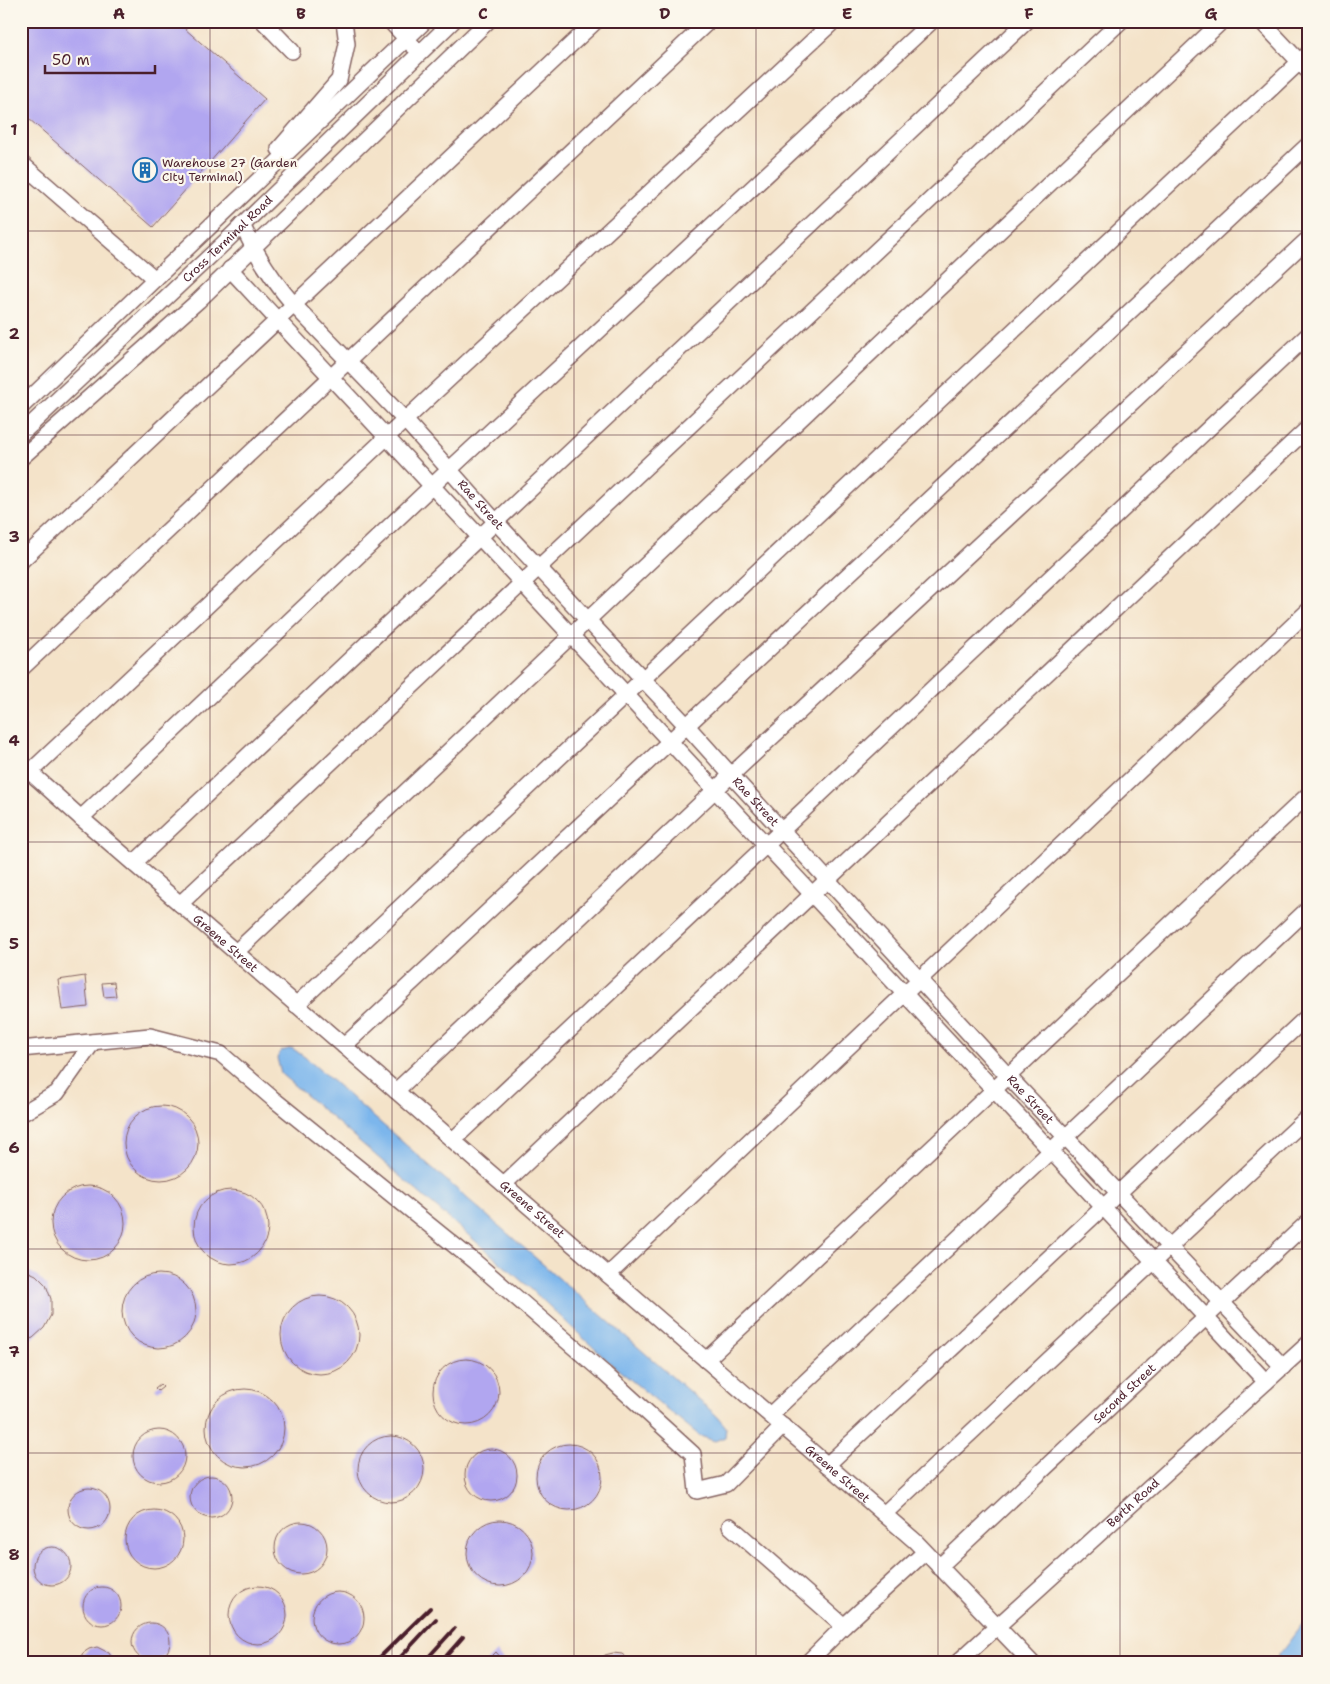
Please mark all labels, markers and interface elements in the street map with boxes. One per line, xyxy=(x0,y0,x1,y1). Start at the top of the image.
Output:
text: A xyxy=(113,3,125,24)
text: B xyxy=(296,3,306,24)
text: C xyxy=(478,3,488,24)
text: D xyxy=(659,3,671,24)
text: E xyxy=(842,3,852,24)
text: F xyxy=(1024,3,1034,24)
text: G xyxy=(1205,3,1218,24)
scale bar xyxy=(45,42,155,74)
text: 50 m xyxy=(52,50,90,70)
text: 1 xyxy=(10,119,18,140)
place label: Warehouse 27 (Garden City Terminal) xyxy=(162,155,297,185)
building icon: Warehouse 27 (Garden City Terminal) xyxy=(132,157,158,183)
street label: Cross Terminal Road xyxy=(179,192,276,286)
text: 2 xyxy=(8,323,20,344)
street label: Rae Street xyxy=(454,476,507,533)
text: 3 xyxy=(8,526,20,547)
text: 4 xyxy=(8,730,20,751)
street label: Rae Street xyxy=(729,774,782,830)
street label: Greene Street xyxy=(190,911,261,976)
text: 5 xyxy=(9,933,19,954)
street label: Rae Street xyxy=(1003,1072,1057,1127)
text: 6 xyxy=(8,1137,20,1158)
street label: Greene Street xyxy=(496,1177,568,1242)
text: 7 xyxy=(8,1341,20,1362)
street label: Second Street xyxy=(1090,1360,1159,1427)
street label: Greene Street xyxy=(802,1441,873,1506)
street label: Berth Road xyxy=(1103,1475,1163,1531)
text: 8 xyxy=(8,1544,20,1565)

